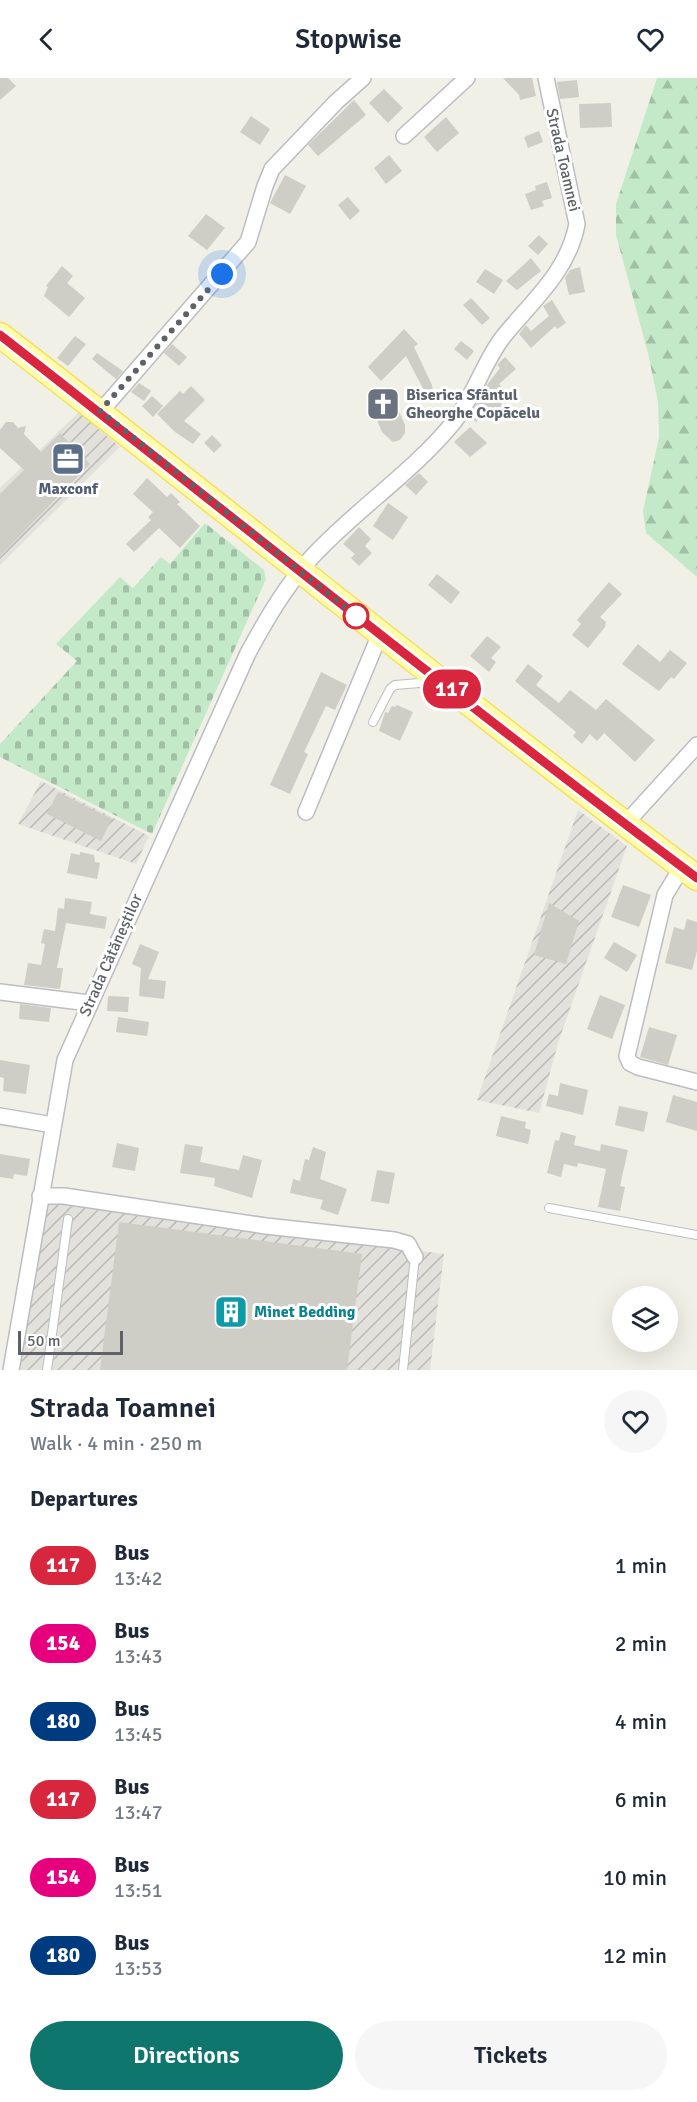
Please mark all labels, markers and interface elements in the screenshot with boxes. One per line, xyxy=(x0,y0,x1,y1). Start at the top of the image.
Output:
icon: back xyxy=(30,23,63,56)
text: Stopwise xyxy=(295,23,402,56)
icon: heart xyxy=(634,23,667,56)
street label: Strada Toamnei xyxy=(541,106,585,214)
your location xyxy=(207,259,237,289)
place label: Biserica Sfântul Gheorghe Copăcelu xyxy=(406,385,540,423)
church icon: Biserica Sfântul Gheorghe Copăcelu xyxy=(365,386,401,422)
office icon: Maxconf xyxy=(50,441,86,477)
place label: Maxconf xyxy=(38,479,99,499)
unlabelled marker xyxy=(343,603,369,629)
line badge: 117 xyxy=(418,670,486,708)
text: 117 xyxy=(435,676,469,702)
street label: Strada Cătăneștilor xyxy=(75,890,147,1019)
map controls xyxy=(612,1286,678,1352)
button: layers xyxy=(612,1286,678,1352)
building icon: Minet Bedding xyxy=(213,1294,249,1330)
place label: Minet Bedding xyxy=(254,1302,356,1322)
scale bar xyxy=(18,1328,123,1356)
text: 50 m xyxy=(27,1331,61,1351)
button: heart xyxy=(604,1390,667,1453)
text: Strada Toamnei xyxy=(30,1391,216,1425)
text: Walk · 4 min · 250 m xyxy=(30,1431,202,1456)
text: Departures xyxy=(30,1485,138,1512)
text: Bus xyxy=(114,1539,149,1566)
text: 117 xyxy=(46,1552,80,1578)
text: 1 min xyxy=(615,1552,667,1579)
text: 13:42 xyxy=(114,1566,163,1591)
text: Bus xyxy=(114,1617,149,1644)
text: 154 xyxy=(46,1630,80,1656)
text: 2 min xyxy=(615,1630,667,1657)
text: 13:43 xyxy=(114,1644,163,1669)
text: Bus xyxy=(114,1695,149,1722)
text: 180 xyxy=(46,1708,80,1734)
text: 4 min xyxy=(615,1708,667,1735)
text: 13:45 xyxy=(114,1722,163,1747)
text: Bus xyxy=(114,1773,149,1800)
text: 117 xyxy=(46,1786,80,1812)
text: 6 min xyxy=(615,1786,667,1813)
text: 13:47 xyxy=(114,1800,163,1825)
text: Bus xyxy=(114,1851,149,1878)
text: 154 xyxy=(46,1864,80,1890)
text: 10 min xyxy=(603,1864,667,1891)
text: 13:51 xyxy=(114,1878,163,1903)
text: Bus xyxy=(114,1929,149,1956)
text: 180 xyxy=(46,1942,80,1968)
text: 12 min xyxy=(603,1942,667,1969)
text: 13:53 xyxy=(114,1956,163,1981)
button: Directions xyxy=(30,2021,343,2090)
button: Tickets xyxy=(355,2021,667,2090)

